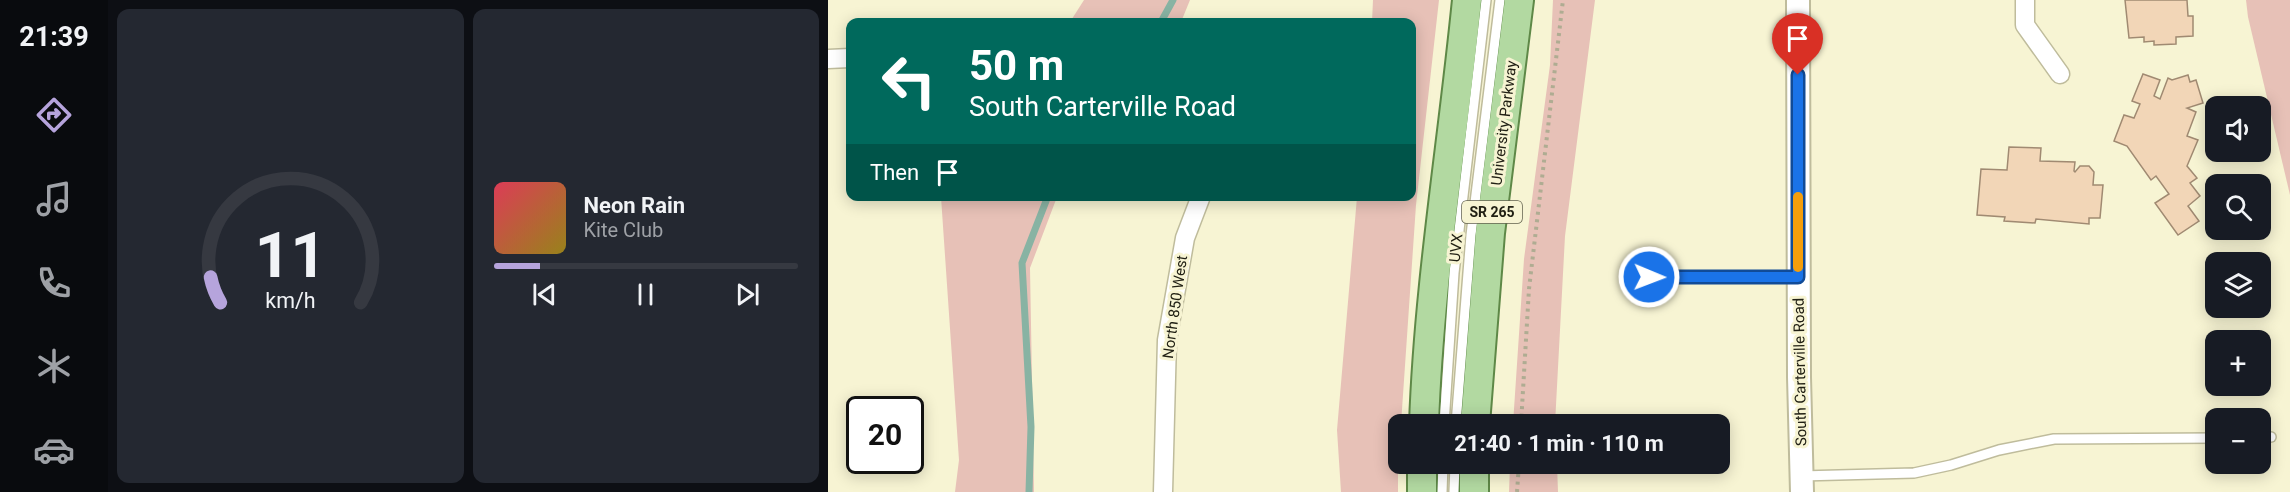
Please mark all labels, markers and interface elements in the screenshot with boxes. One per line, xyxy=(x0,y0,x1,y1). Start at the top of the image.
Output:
pin xyxy=(1772,13,1823,75)
text: 21:39 xyxy=(19,21,89,53)
icon: arrive xyxy=(1781,22,1814,55)
text: 50 m xyxy=(969,41,1064,90)
icon: left xyxy=(870,42,948,120)
street label: University Parkway xyxy=(1487,60,1521,186)
text: South Carterville Road xyxy=(969,91,1236,123)
icon: directions xyxy=(33,94,75,136)
map controls xyxy=(2205,96,2271,474)
button: sound xyxy=(2205,96,2271,162)
icon: arrive xyxy=(931,156,964,189)
text: Then xyxy=(870,160,919,185)
button: search xyxy=(2205,174,2271,240)
icon: music xyxy=(33,178,75,220)
text: Neon Rain xyxy=(584,193,685,218)
road number: SR 265 xyxy=(1462,201,1522,223)
text: Kite Club xyxy=(584,218,663,242)
text: 11 xyxy=(254,219,326,292)
street label: UVX xyxy=(1446,232,1467,263)
position arrow xyxy=(1617,245,1681,309)
button: layers xyxy=(2205,252,2271,318)
street label: North 850 West xyxy=(1159,254,1191,360)
icon: phone xyxy=(33,262,75,304)
icon: previous xyxy=(528,278,561,311)
icon: pause xyxy=(629,278,662,311)
icon: next xyxy=(731,278,764,311)
text: km/h xyxy=(265,288,315,313)
street label: South Carterville Road xyxy=(1790,298,1810,446)
button: + xyxy=(2205,330,2271,396)
icon: climate xyxy=(33,345,75,387)
speed limit sign: 20 xyxy=(846,396,924,474)
button: − xyxy=(2205,408,2271,474)
icon: car xyxy=(33,429,75,471)
text: 21:40 · 1 min · 110 m xyxy=(1454,431,1664,456)

